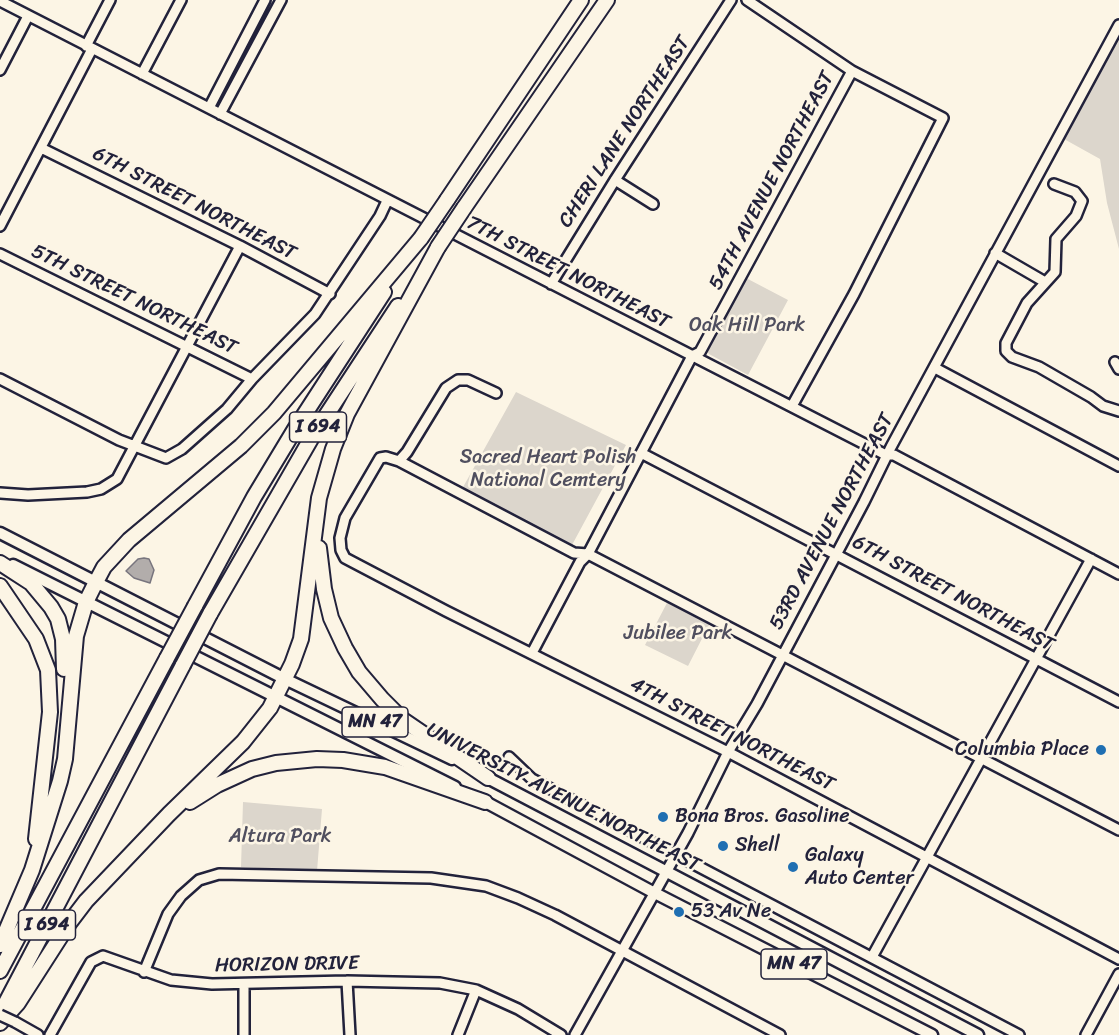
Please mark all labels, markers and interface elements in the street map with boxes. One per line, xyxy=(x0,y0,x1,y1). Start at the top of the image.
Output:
street label: CHERI LANE NORTHEAST xyxy=(554,32,696,232)
street label: 54TH AVENUE NORTHEAST xyxy=(704,68,840,294)
street label: 6TH STREET NORTHEAST xyxy=(88,142,300,266)
street label: 7TH STREET NORTHEAST xyxy=(462,211,674,335)
street label: 5TH STREET NORTHEAST xyxy=(27,240,241,360)
park label: Oak Hill Park xyxy=(689,314,805,338)
street label: 53RD AVENUE NORTHEAST xyxy=(765,410,899,634)
road number: I 694 xyxy=(290,412,346,442)
park label: Sacred Heart Polish National Cemtery xyxy=(460,446,636,493)
street label: 6TH STREET NORTHEAST xyxy=(848,531,1058,657)
park label: Jubilee Park xyxy=(624,622,732,646)
street label: 4TH STREET NORTHEAST xyxy=(626,673,838,797)
road number: MN 47 xyxy=(342,707,408,737)
street label: UNIVERSITY AVENUE NORTHEAST xyxy=(422,718,704,878)
place label: Columbia Place xyxy=(955,738,1089,762)
marker: Columbia Place xyxy=(1094,743,1108,757)
place label: Bona Bros. Gasoline xyxy=(675,805,849,829)
marker: Bona Bros. Gasoline xyxy=(656,810,670,824)
park label: Altura Park xyxy=(229,825,331,849)
place label: Shell xyxy=(735,834,780,858)
marker: Shell xyxy=(716,839,730,853)
place label: Galaxy Auto Center xyxy=(805,844,914,891)
marker: Galaxy Auto Center xyxy=(786,860,800,874)
place label: 53 Av Ne xyxy=(691,900,771,924)
marker: 53 Av Ne xyxy=(672,905,686,919)
road number: I 694 xyxy=(18,910,76,940)
road number: MN 47 xyxy=(761,949,827,979)
street label: HORIZON DRIVE xyxy=(215,952,359,978)

